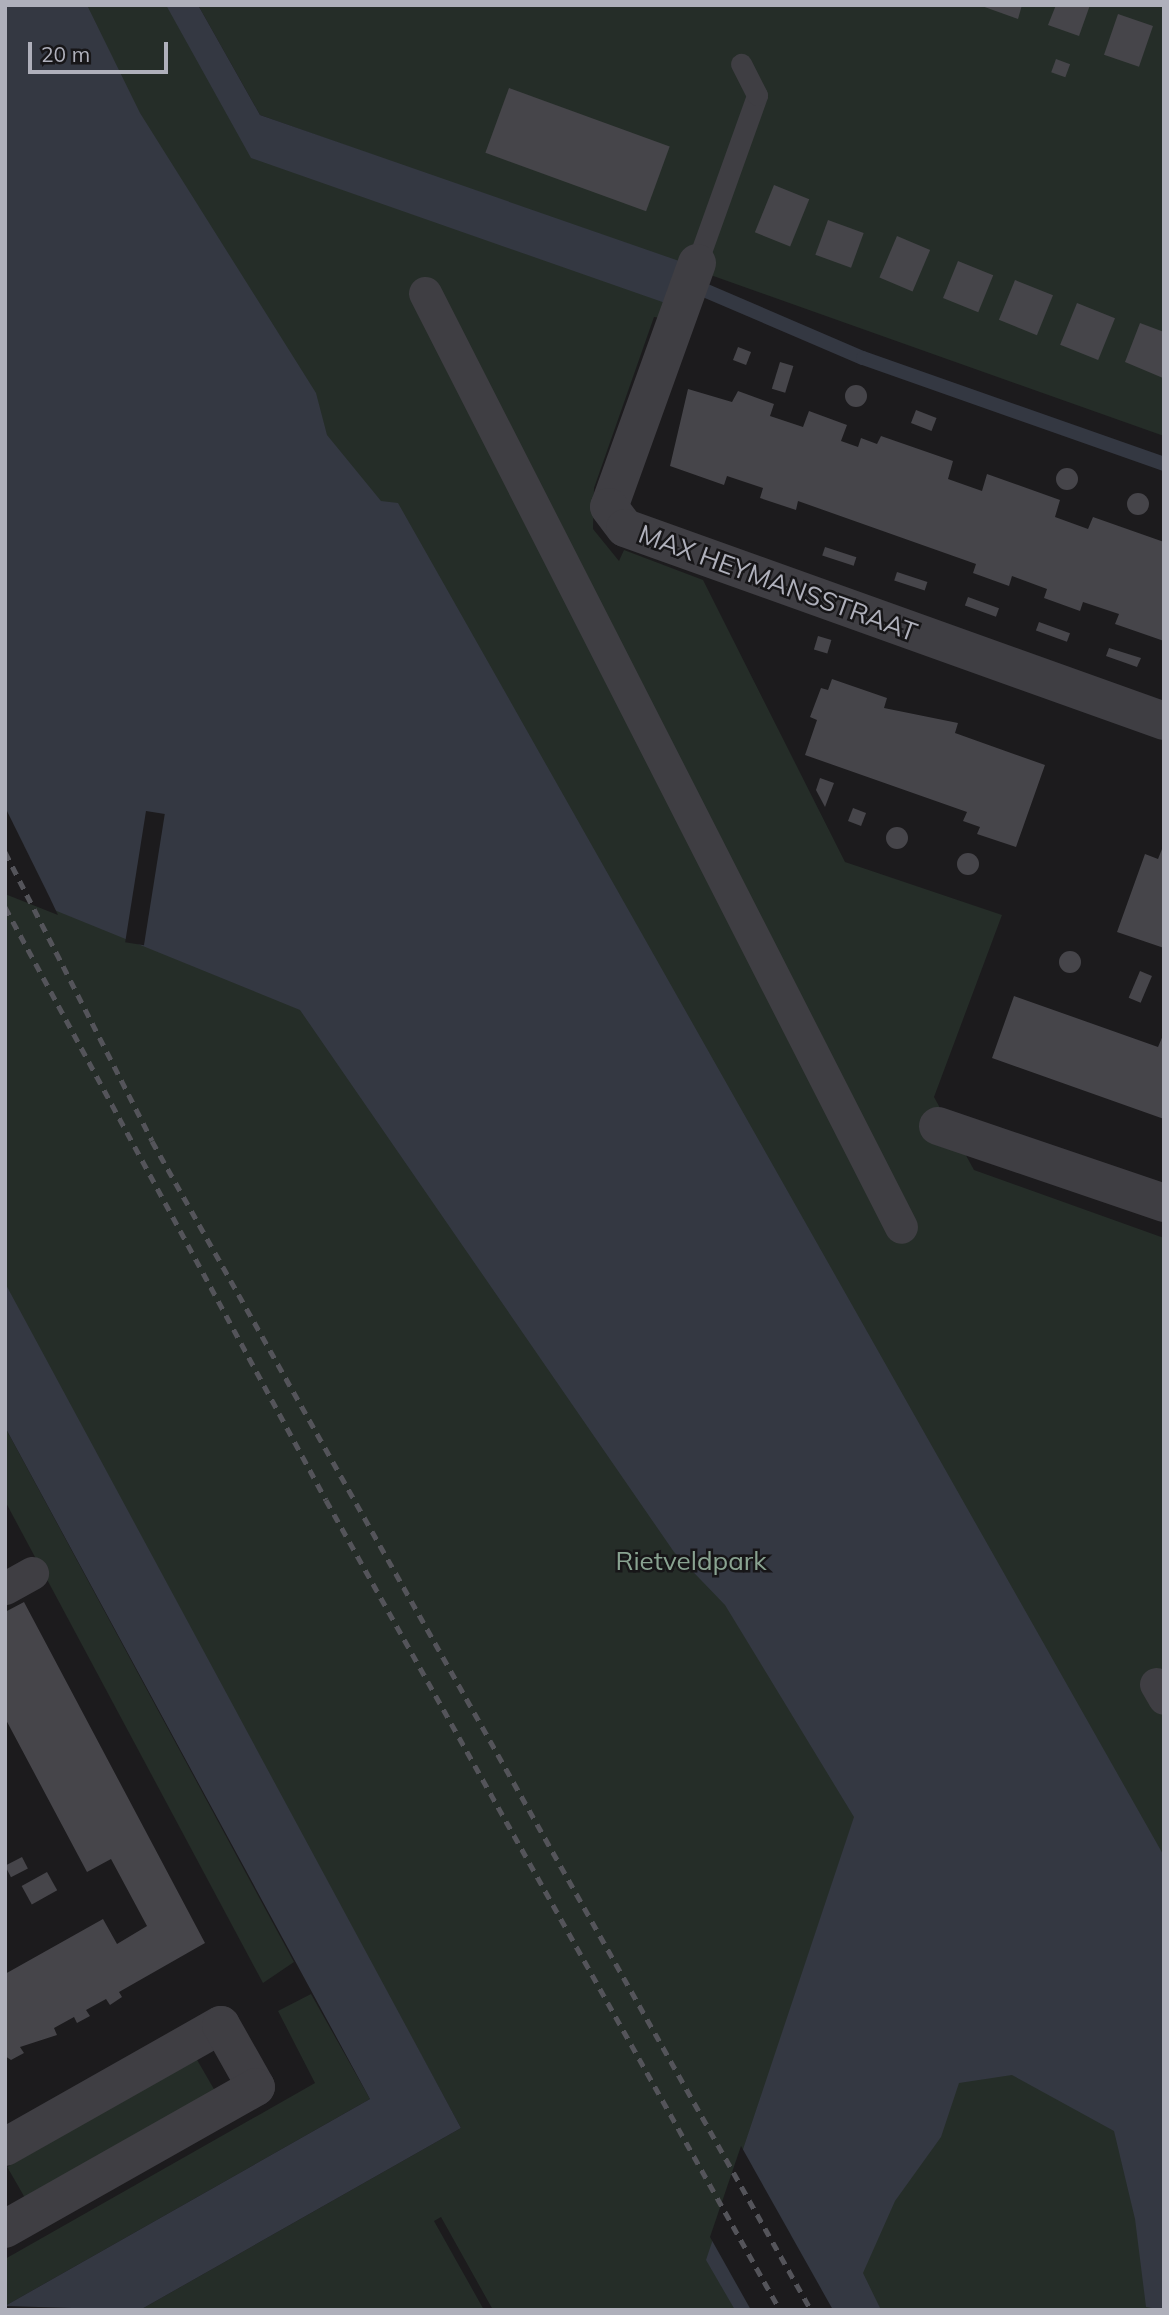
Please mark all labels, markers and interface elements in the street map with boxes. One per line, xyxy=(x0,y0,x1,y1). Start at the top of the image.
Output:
scale bar xyxy=(32,28,172,72)
text: 20 m xyxy=(41,41,90,67)
street label: MAX HEYMANSSTRAAT xyxy=(635,518,921,648)
park label: Rietveldpark xyxy=(615,1545,767,1577)

